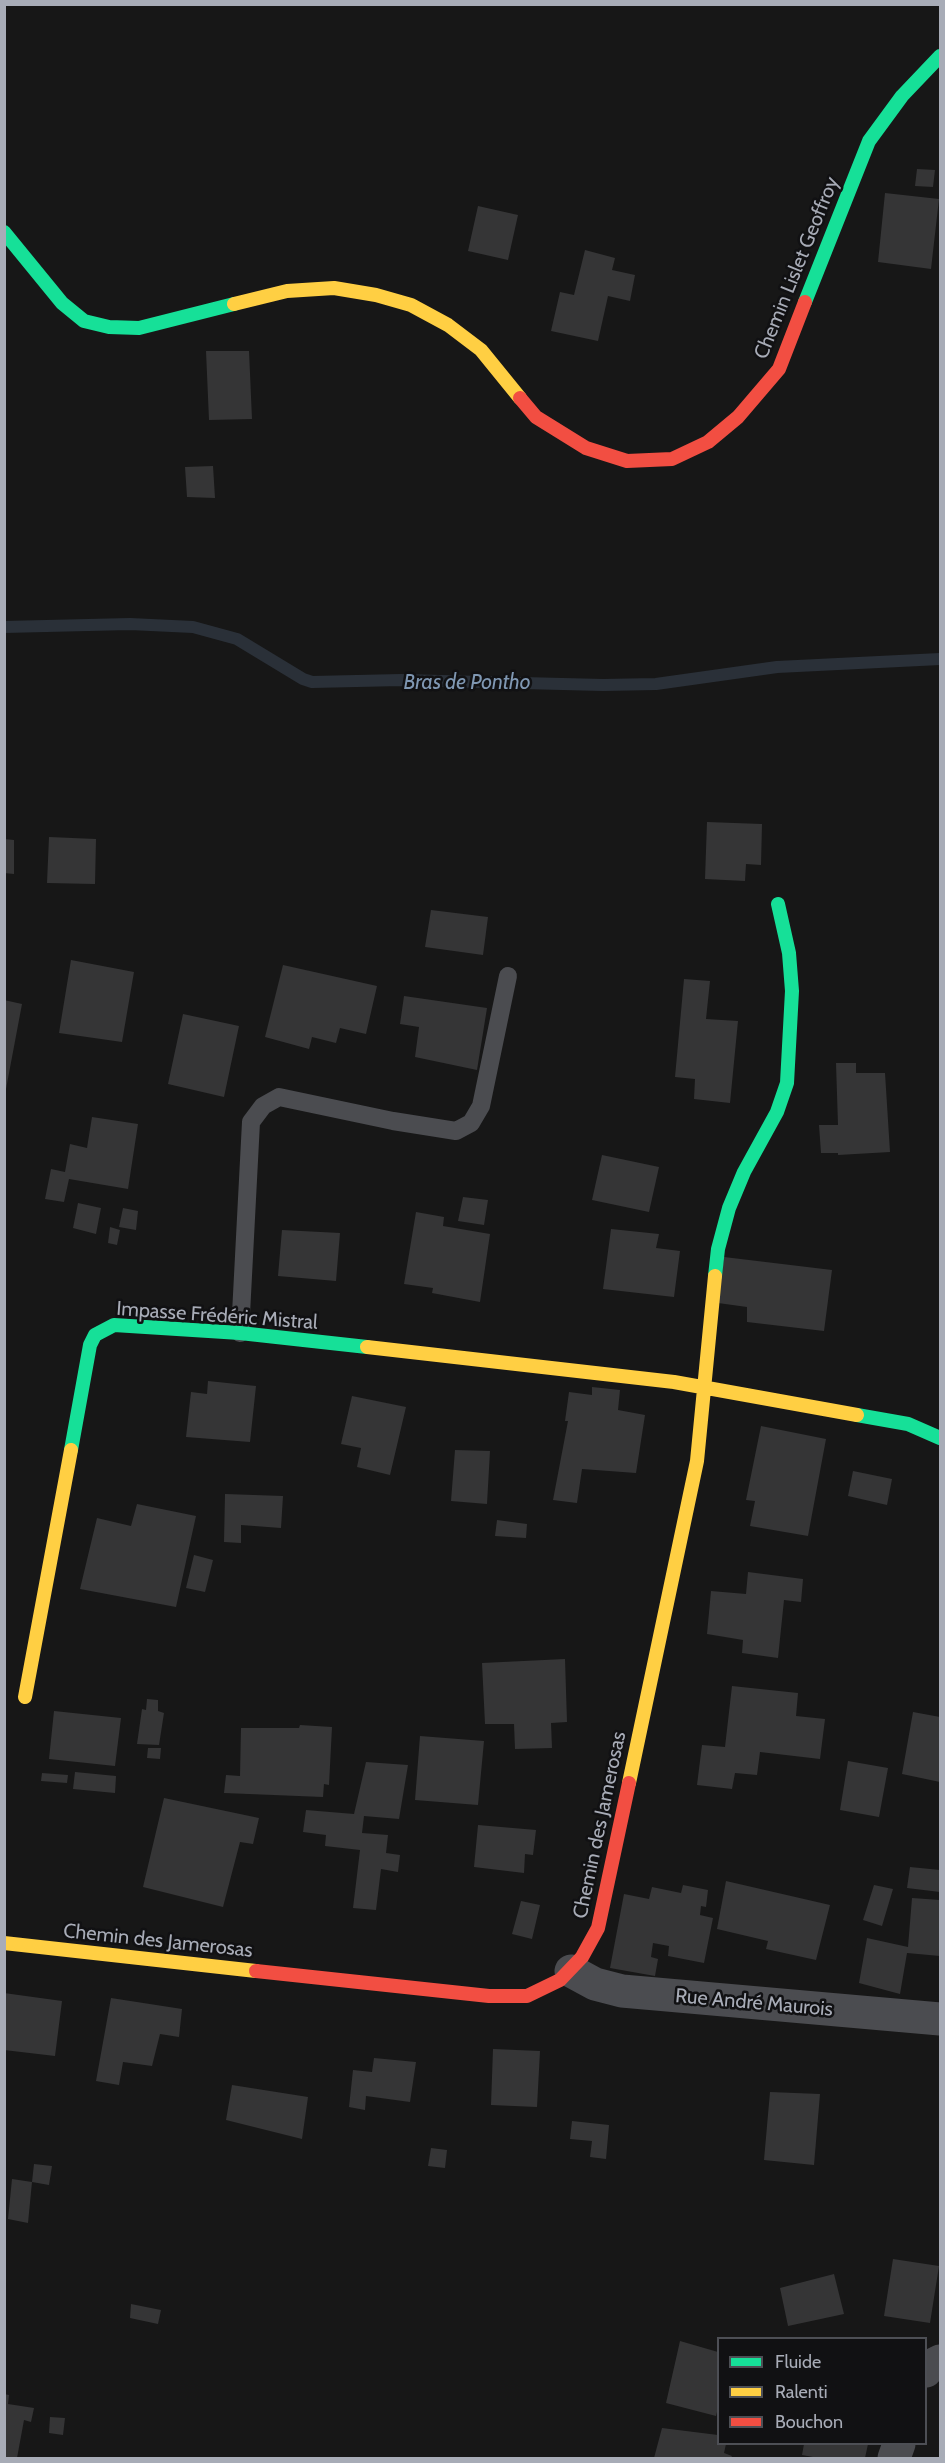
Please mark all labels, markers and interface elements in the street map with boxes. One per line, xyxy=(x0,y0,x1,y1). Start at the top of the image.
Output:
street label: Chemin Lislet Geoffroy xyxy=(750,173,844,363)
water label: Bras de Pontho xyxy=(403,670,531,696)
street label: Impasse Frédéric Mistral xyxy=(116,1297,318,1335)
street label: Chemin des Jamerosas xyxy=(568,1729,632,1921)
street label: Chemin des Jamerosas xyxy=(62,1919,254,1963)
street label: Rue André Maurois xyxy=(674,1984,834,2022)
legend xyxy=(717,2337,927,2445)
text: Fluide xyxy=(775,2351,821,2373)
text: Ralenti xyxy=(775,2381,828,2403)
text: Bouchon xyxy=(775,2411,843,2433)

